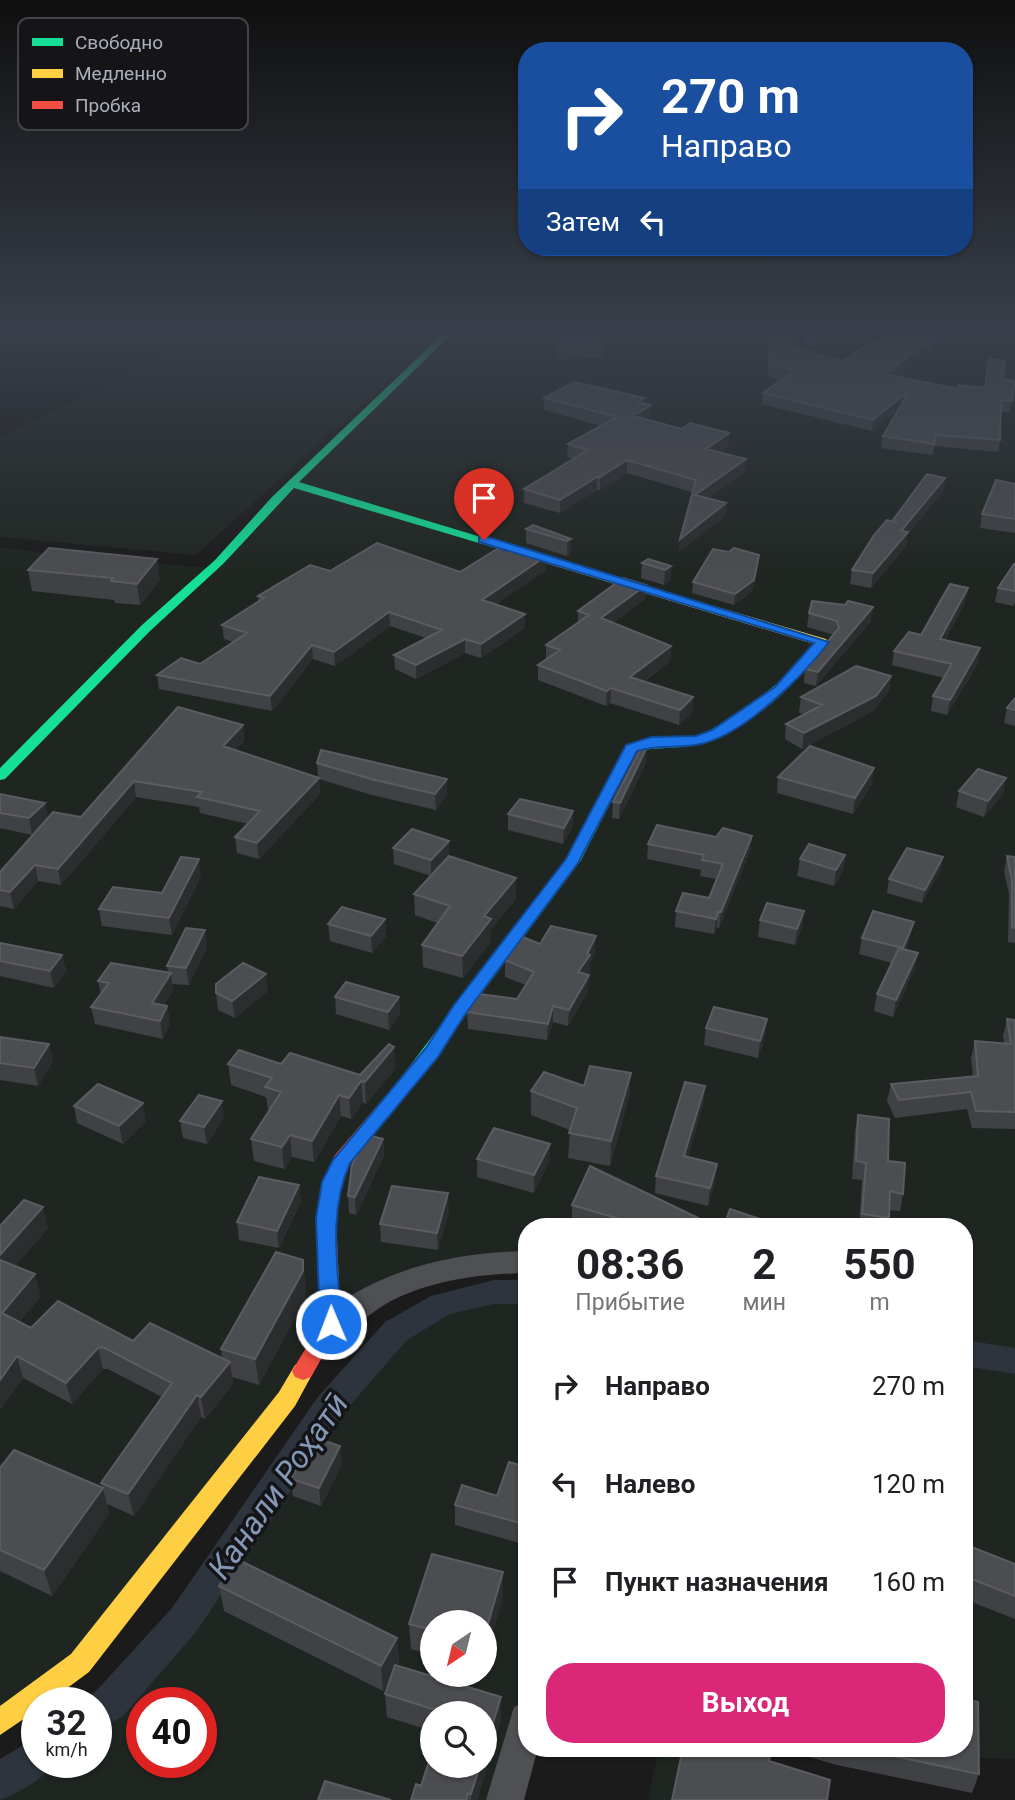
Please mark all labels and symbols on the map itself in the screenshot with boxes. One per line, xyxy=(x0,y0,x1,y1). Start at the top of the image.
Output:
legend xyxy=(18,18,248,130)
text: Свободно xyxy=(75,31,163,54)
text: Медленно xyxy=(75,62,167,85)
text: Пробка xyxy=(75,94,141,117)
pin xyxy=(454,468,514,540)
position arrow xyxy=(294,1287,368,1361)
water label: Канали Роҳатӣ xyxy=(200,1386,356,1586)
north arrow xyxy=(420,1610,497,1687)
speed limit sign: 40 xyxy=(126,1687,217,1778)

